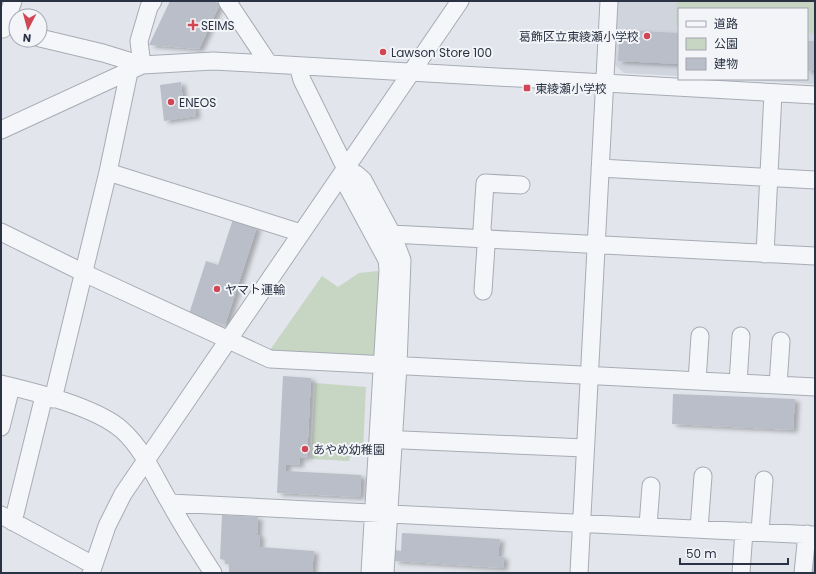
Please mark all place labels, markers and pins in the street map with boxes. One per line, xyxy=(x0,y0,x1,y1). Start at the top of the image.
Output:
place label: SEIMS xyxy=(201,17,235,34)
marker: SEIMS xyxy=(188,20,198,30)
place label: 葛飾区立東綾瀬小学校 xyxy=(519,28,639,45)
marker: 葛飾区立東綾瀬小学校 xyxy=(642,31,652,41)
place label: Lawson Store 100 xyxy=(391,44,492,61)
marker: Lawson Store 100 xyxy=(378,47,388,57)
place label: 東綾瀬小学校 xyxy=(535,80,607,97)
marker: 東綾瀬小学校 xyxy=(522,83,532,93)
place label: ENEOS xyxy=(179,94,216,111)
marker: ENEOS xyxy=(166,97,176,107)
place label: ヤマト運輸 xyxy=(225,281,285,298)
marker: ヤマト運輸 xyxy=(212,284,222,294)
place label: あやめ幼稚園 xyxy=(313,441,385,458)
marker: あやめ幼稚園 xyxy=(300,444,310,454)

